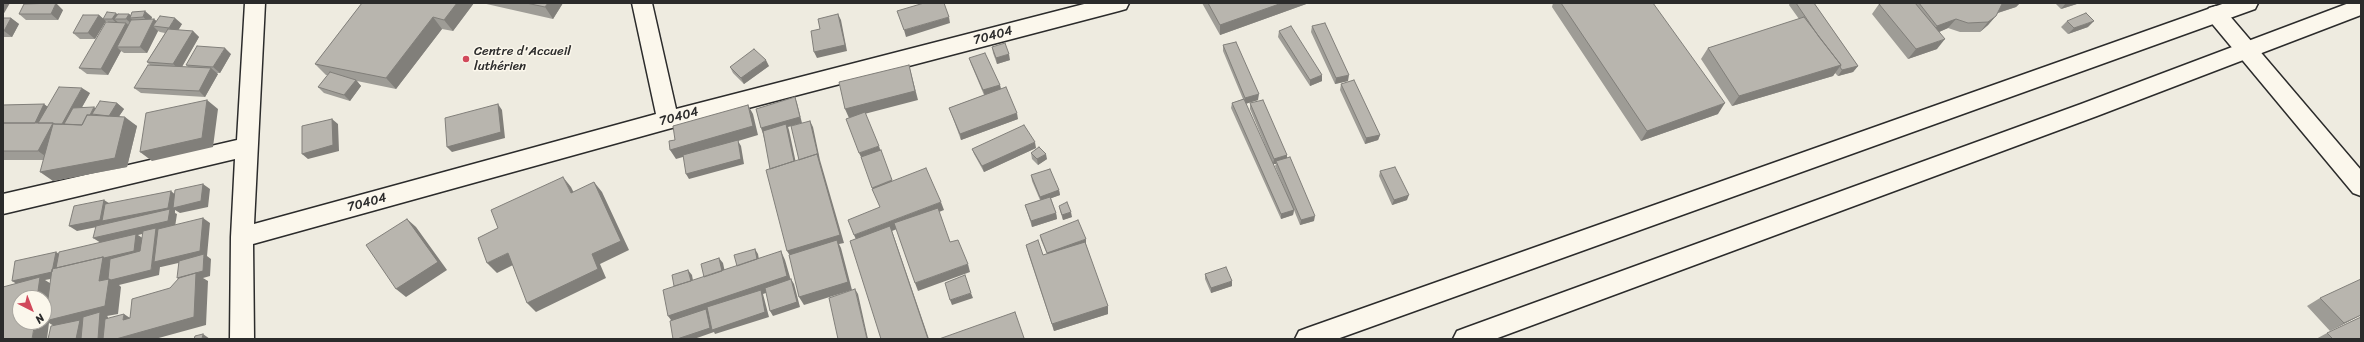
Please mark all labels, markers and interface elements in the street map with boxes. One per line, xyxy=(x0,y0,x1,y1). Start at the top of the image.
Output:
street label: 70404 xyxy=(972,23,1014,49)
place label: Centre d'Accueil luthérien xyxy=(474,44,571,75)
marker: Centre d'Accueil luthérien xyxy=(461,54,471,64)
street label: 70404 xyxy=(658,104,700,130)
street label: 70404 xyxy=(346,190,388,216)
north arrow xyxy=(12,290,52,330)
text: N xyxy=(31,309,49,328)

